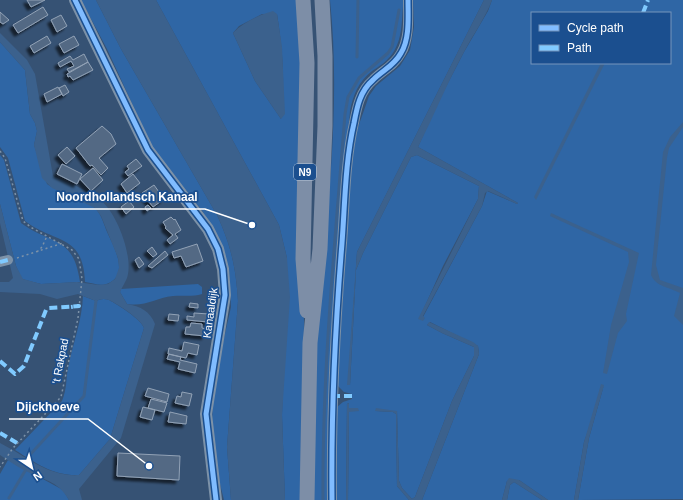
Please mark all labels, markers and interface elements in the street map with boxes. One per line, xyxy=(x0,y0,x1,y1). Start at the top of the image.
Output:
legend xyxy=(531,12,671,64)
text: Cycle path xyxy=(567,21,624,35)
text: Path xyxy=(567,41,592,55)
road number: N9 xyxy=(294,164,316,180)
callout: Noordhollandsch Kanaal xyxy=(48,185,205,209)
text: Noordhollandsch Kanaal xyxy=(56,190,198,204)
street label: Kanaaldijk xyxy=(201,287,220,339)
street label: 't Rakpad xyxy=(50,337,70,385)
callout: Dijckhoeve xyxy=(9,395,88,419)
text: Dijckhoeve xyxy=(16,400,80,414)
north arrow xyxy=(12,448,52,488)
text: N xyxy=(31,469,44,483)

